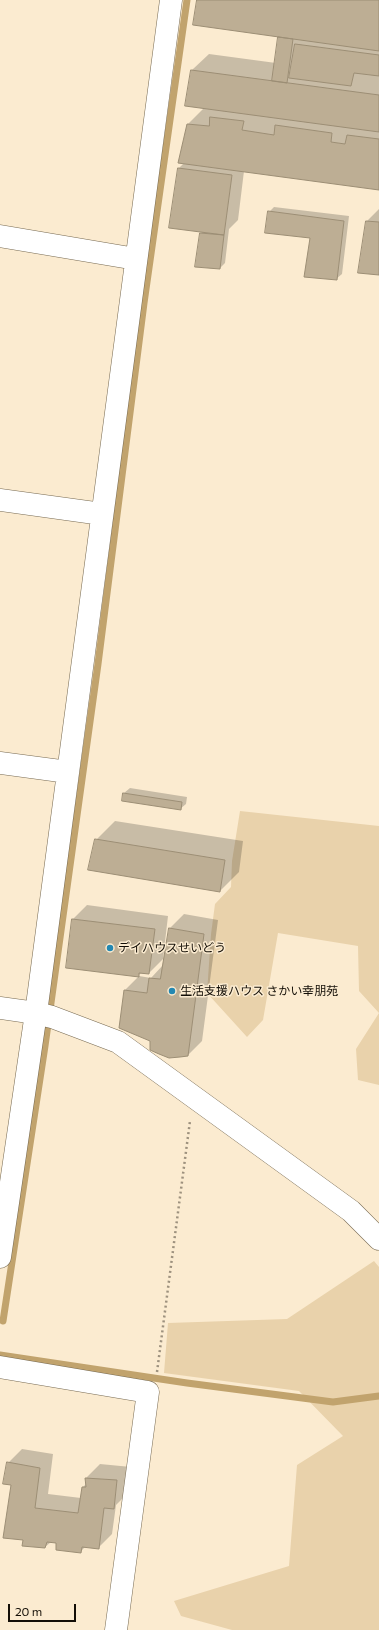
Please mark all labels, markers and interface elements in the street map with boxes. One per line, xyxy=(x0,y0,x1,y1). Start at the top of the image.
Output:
place label: デイハウスせいどう xyxy=(118,941,226,955)
marker: デイハウスせいどう xyxy=(105,943,115,953)
place label: 生活支援ハウス さかい幸朋苑 xyxy=(180,984,338,998)
marker: 生活支援ハウス さかい幸朋苑 xyxy=(167,986,177,996)
scale bar xyxy=(10,1596,78,1622)
text: 20 m xyxy=(15,1604,42,1618)

